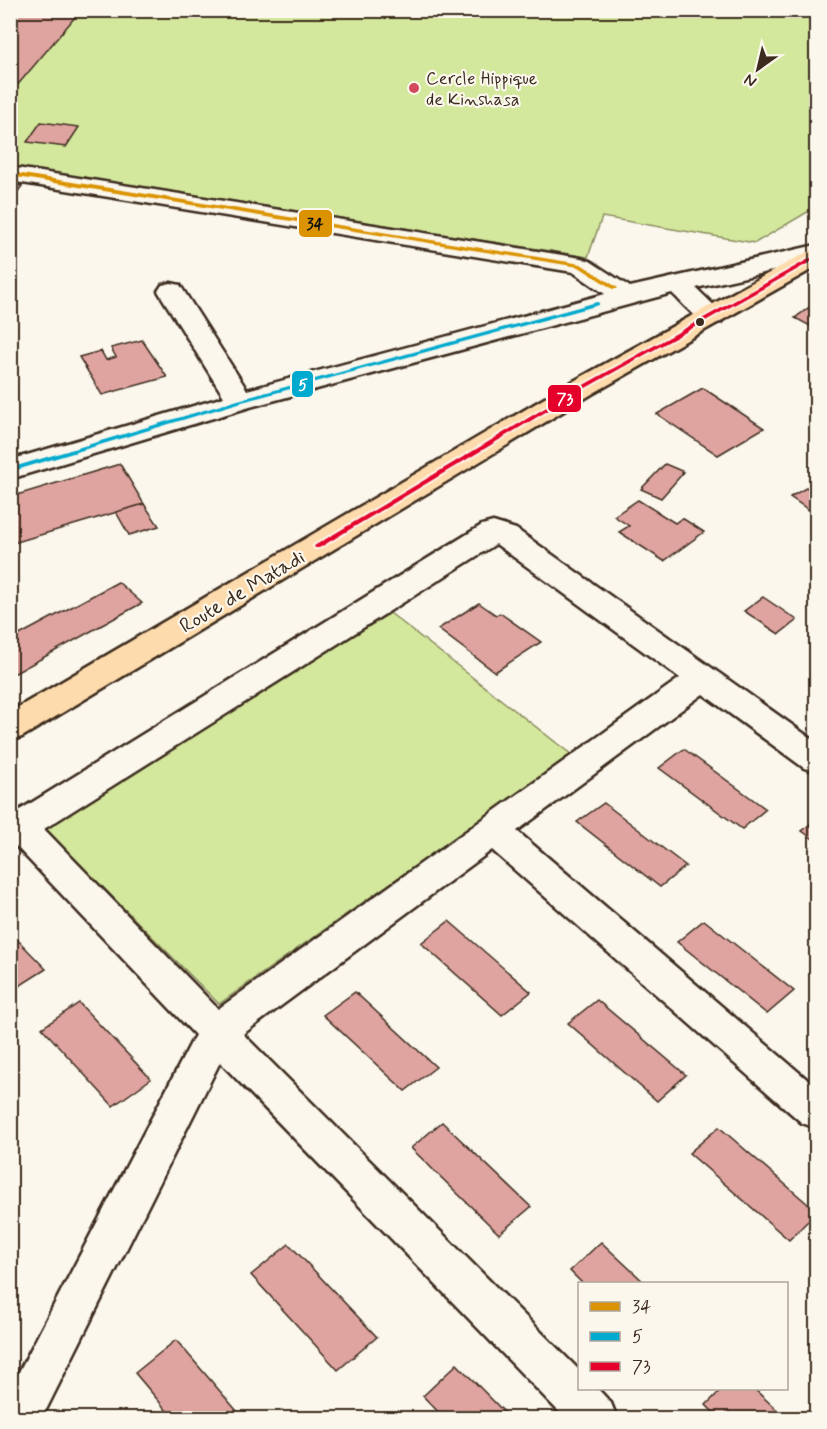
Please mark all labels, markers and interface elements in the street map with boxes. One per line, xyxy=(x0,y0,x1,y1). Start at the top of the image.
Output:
north arrow xyxy=(728,39,788,99)
place label: Cercle Hippique de Kinshasa xyxy=(426,67,537,112)
text: N xyxy=(740,69,761,92)
marker: Cercle Hippique de Kinshasa xyxy=(407,81,421,95)
line badge: 34 xyxy=(298,209,333,238)
text: 34 xyxy=(307,214,324,235)
unlabelled marker xyxy=(694,316,706,328)
line badge: 5 xyxy=(291,370,314,398)
text: 5 xyxy=(298,375,308,396)
line badge: 73 xyxy=(547,384,582,413)
text: 73 xyxy=(557,389,573,410)
street label: Route de Matadi xyxy=(174,543,311,640)
legend xyxy=(578,1282,788,1390)
text: 34 xyxy=(632,1295,651,1319)
text: 5 xyxy=(632,1325,643,1349)
text: 73 xyxy=(632,1355,651,1379)

